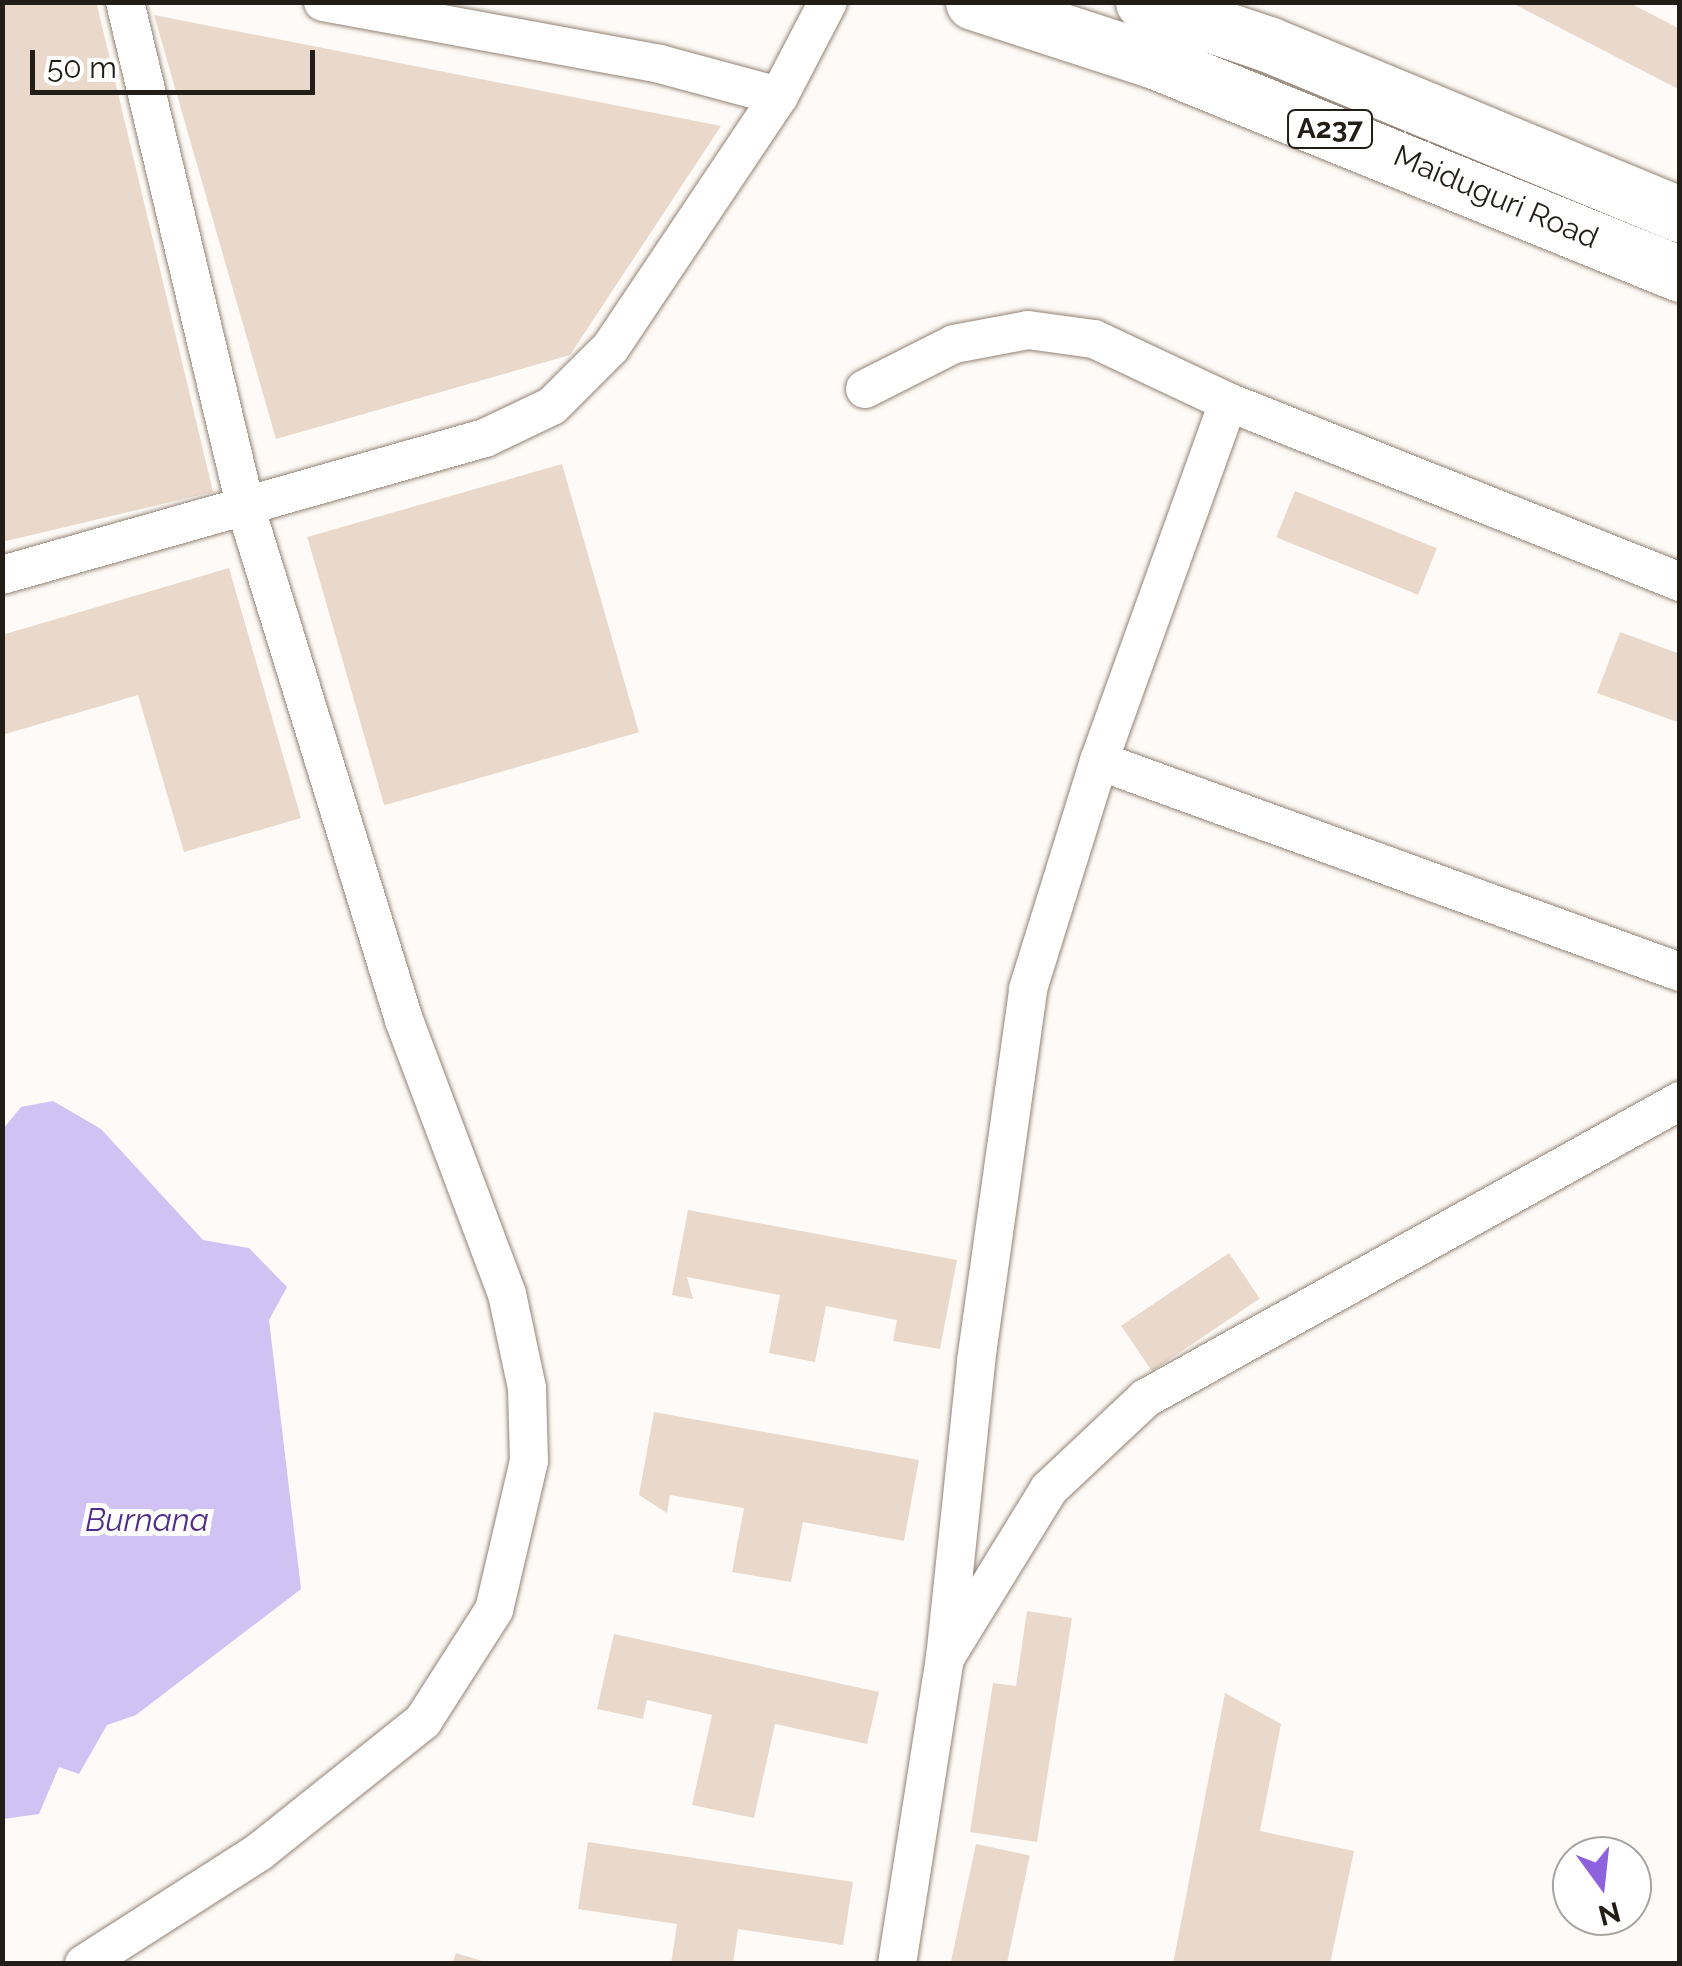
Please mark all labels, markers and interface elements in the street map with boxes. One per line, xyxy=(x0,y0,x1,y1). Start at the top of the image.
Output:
scale bar xyxy=(35,30,320,92)
text: 50 m xyxy=(47,50,117,85)
road number: A237 xyxy=(1285,106,1375,152)
street label: Maiduguri Road xyxy=(1388,138,1604,256)
water label: Burnana xyxy=(85,1501,209,1539)
north arrow xyxy=(1552,1836,1652,1936)
text: N xyxy=(1595,1895,1624,1932)

